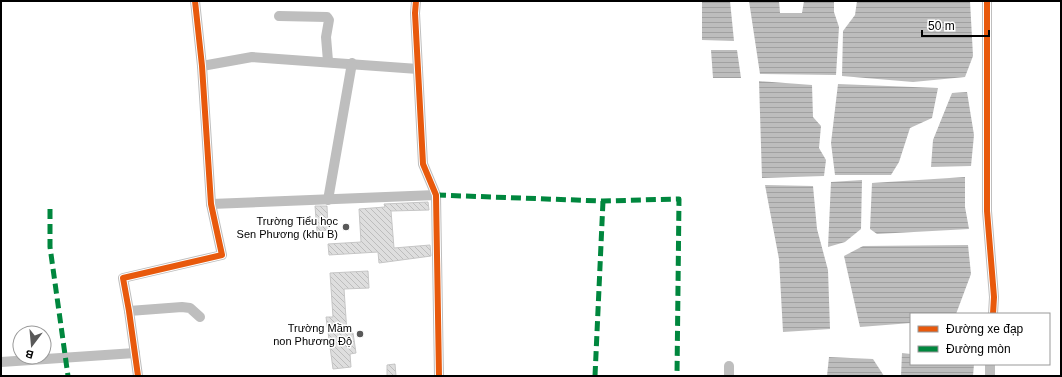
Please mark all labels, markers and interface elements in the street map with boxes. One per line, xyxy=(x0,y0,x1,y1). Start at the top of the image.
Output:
scale bar xyxy=(922,12,989,38)
text: 50 m xyxy=(928,19,955,33)
place label: Trường Tiểu học Sen Phương (khu B) xyxy=(237,215,338,240)
marker: Trường Tiểu học Sen Phương (khu B) xyxy=(341,222,351,232)
legend xyxy=(910,313,1050,365)
place label: Trường Mầm non Phương Độ xyxy=(273,322,352,347)
text: Đường xe đạp xyxy=(946,322,1024,336)
north arrow xyxy=(12,325,52,365)
marker: Trường Mầm non Phương Độ xyxy=(355,329,365,339)
text: Đường mòn xyxy=(946,342,1011,356)
text: B xyxy=(24,348,35,361)

